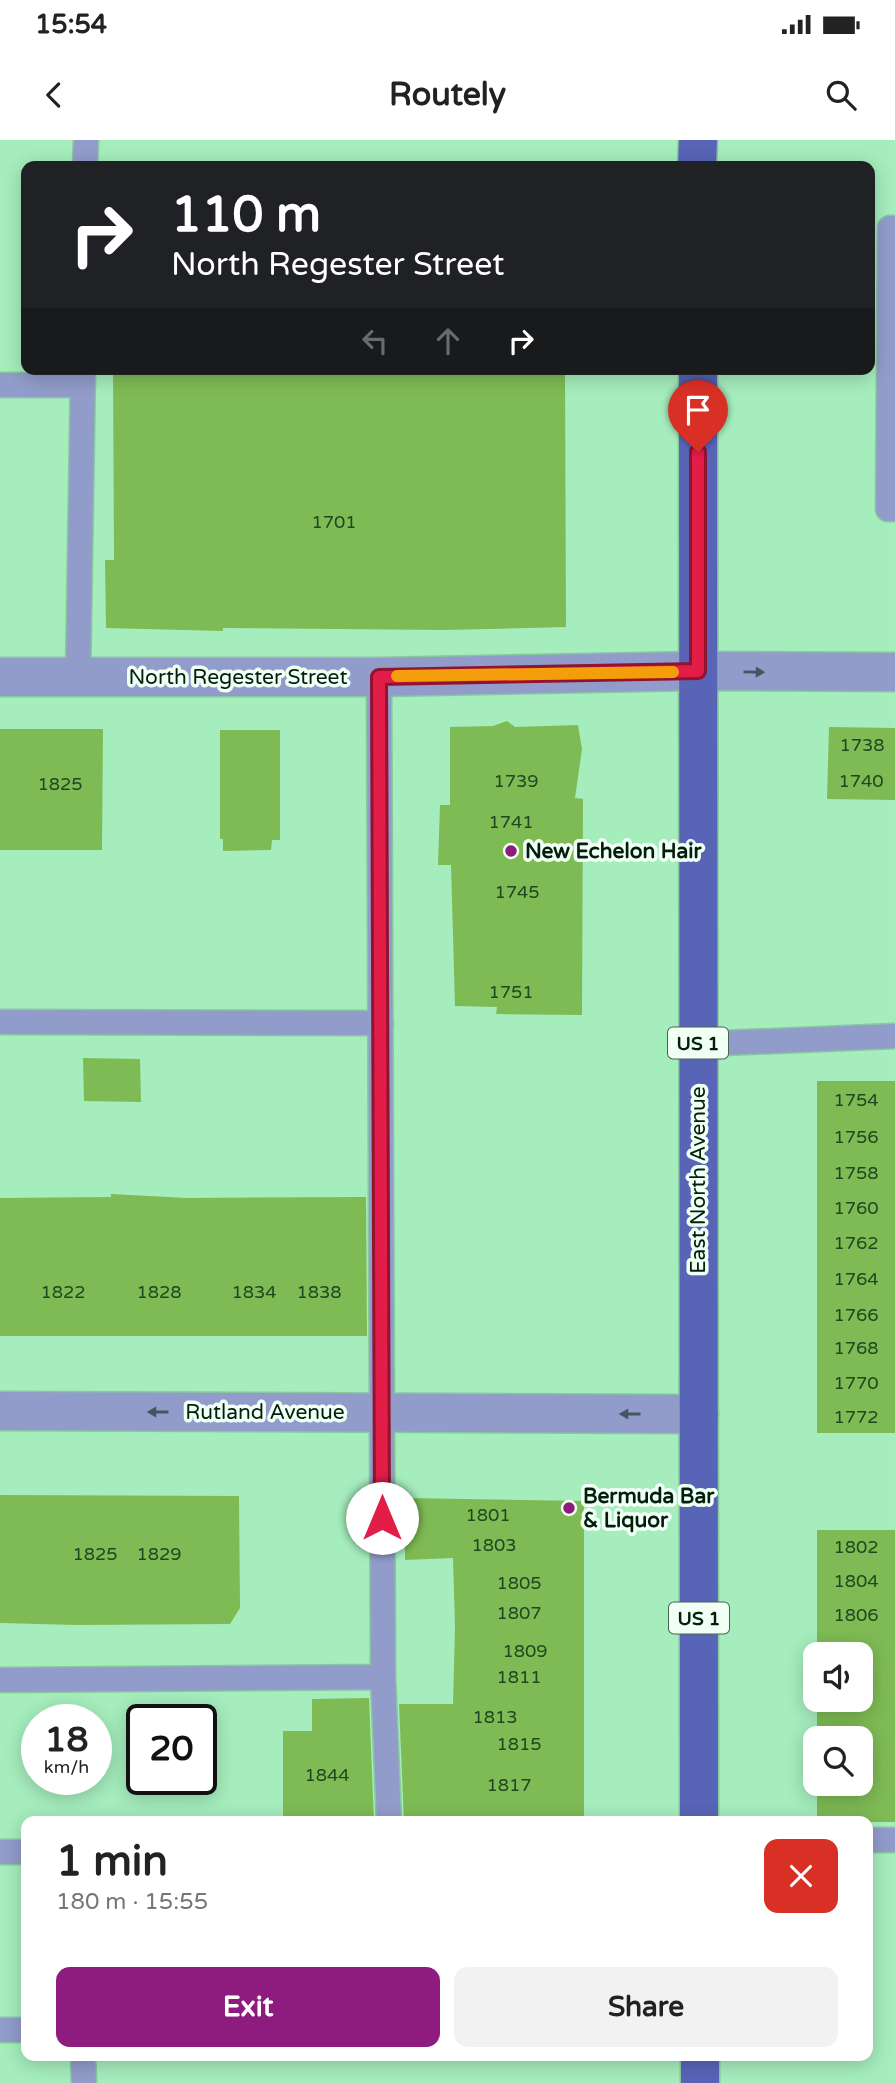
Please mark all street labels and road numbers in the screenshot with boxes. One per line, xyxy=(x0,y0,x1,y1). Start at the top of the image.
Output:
street label: North Regester Street xyxy=(129,665,347,690)
road number: US 1 xyxy=(668,1028,728,1058)
street label: East North Avenue xyxy=(686,1086,711,1274)
street label: Rutland Avenue xyxy=(185,1400,345,1425)
road number: US 1 xyxy=(669,1602,729,1634)

